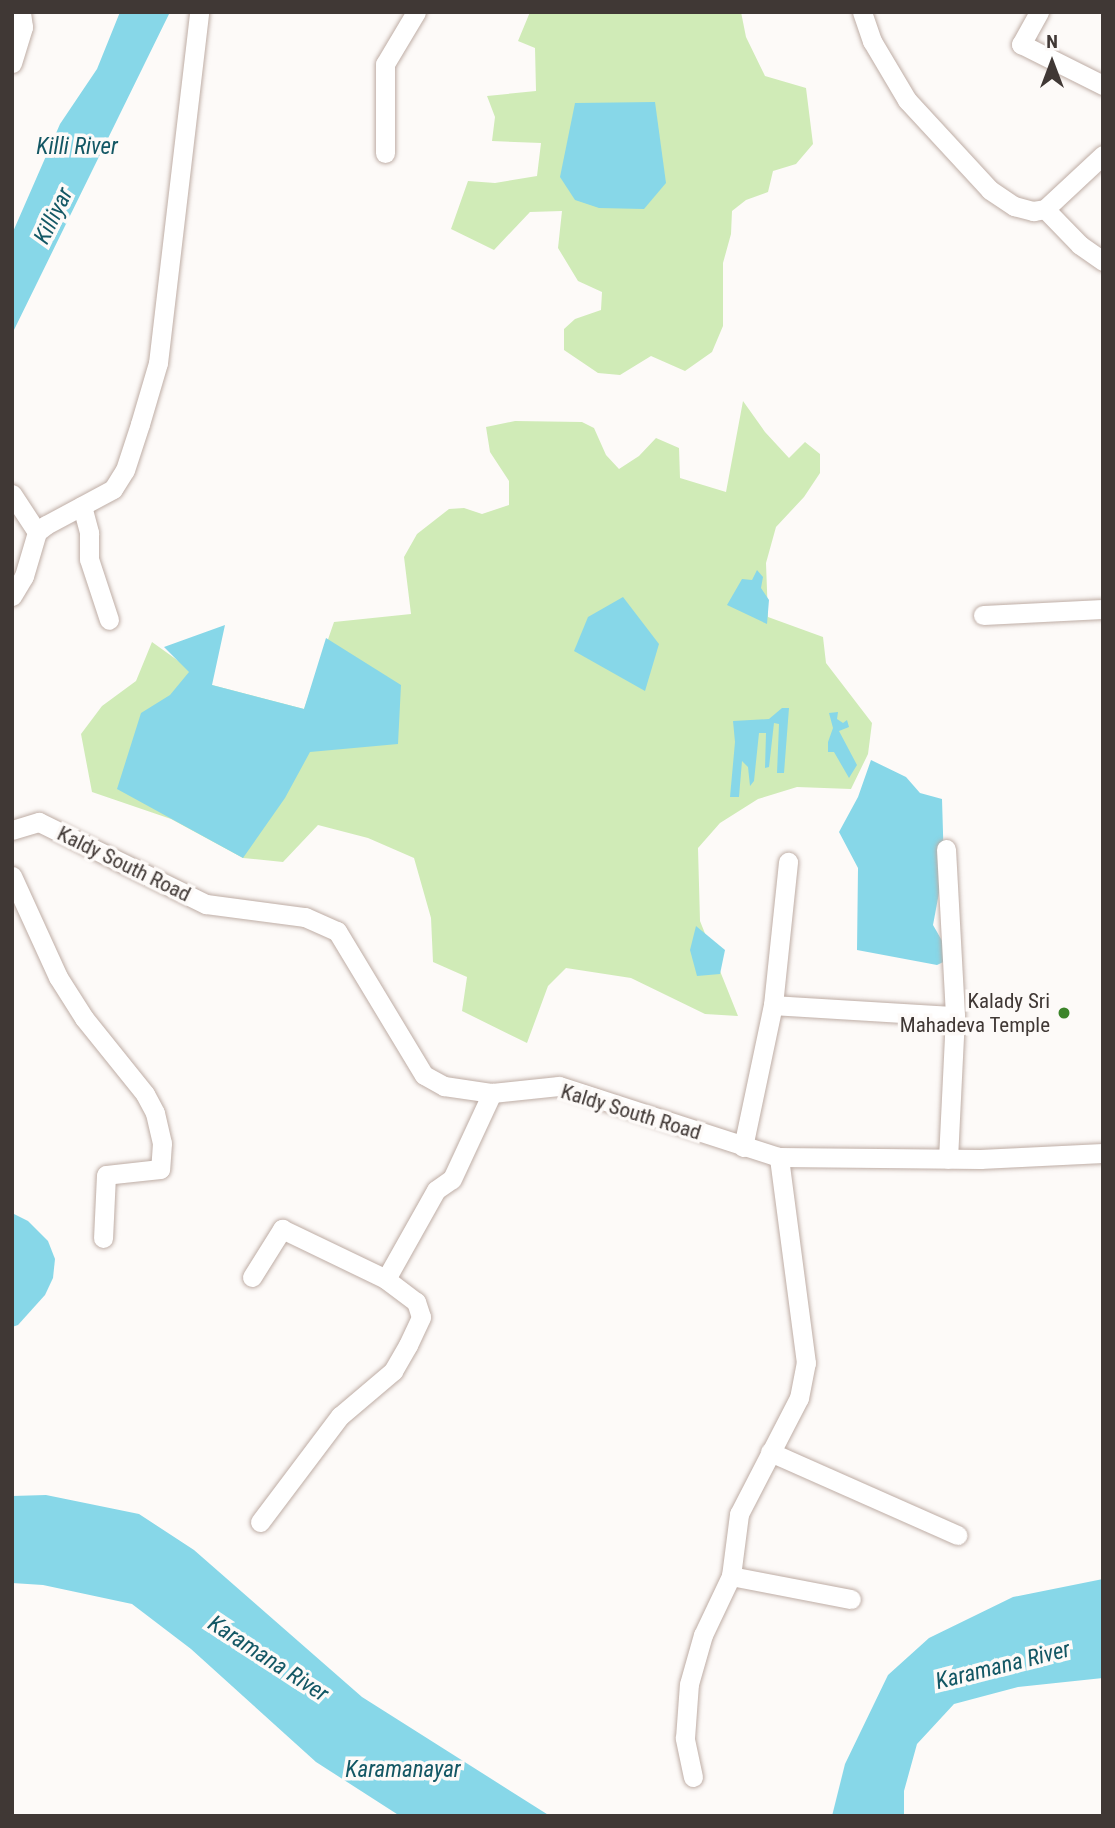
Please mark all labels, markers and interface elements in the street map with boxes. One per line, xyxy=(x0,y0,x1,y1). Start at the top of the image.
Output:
north arrow xyxy=(1017,28,1087,98)
text: N xyxy=(1046,30,1058,53)
water label: Killi River xyxy=(36,133,118,161)
water label: Killiyar xyxy=(29,183,79,249)
street label: Kaldy South Road xyxy=(53,821,195,907)
place label: Kalady Sri Mahadeva Temple xyxy=(899,988,1050,1038)
marker: Kalady Sri Mahadeva Temple xyxy=(1056,1005,1072,1021)
street label: Kaldy South Road xyxy=(558,1079,704,1145)
water label: Karamana River xyxy=(203,1610,333,1708)
water label: Karamana River xyxy=(933,1636,1073,1696)
water label: Karamanayar xyxy=(345,1756,461,1784)

